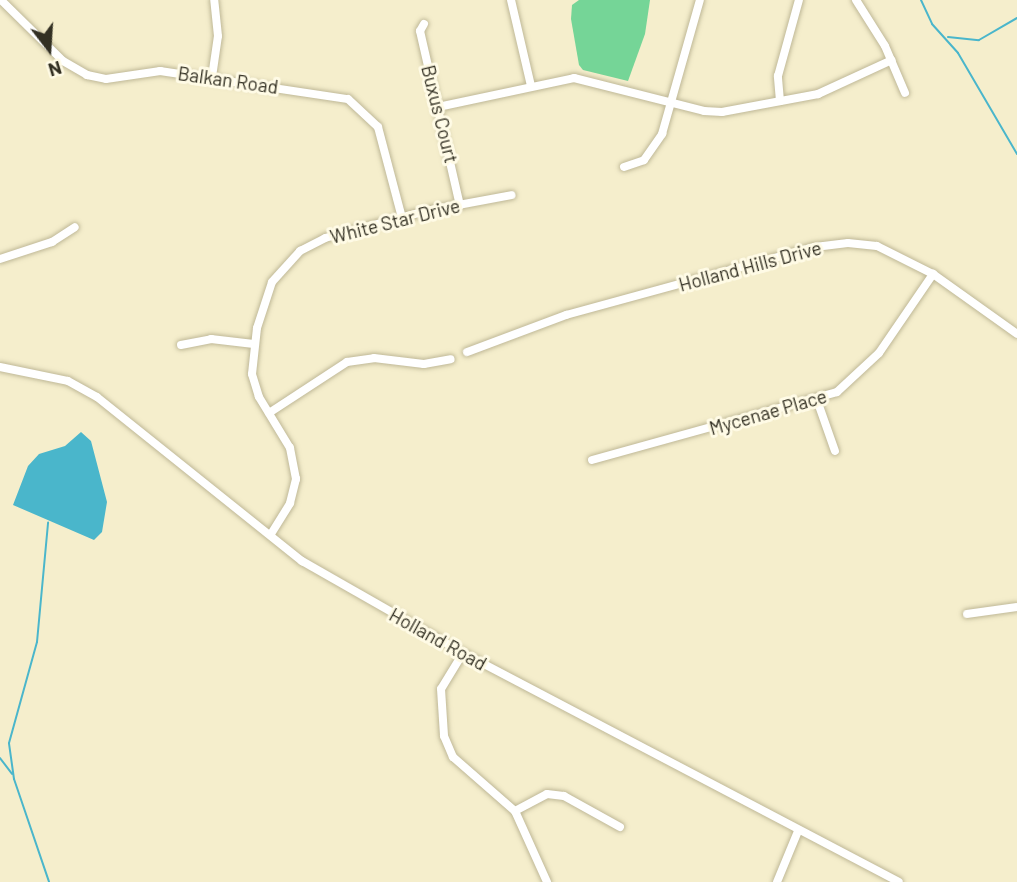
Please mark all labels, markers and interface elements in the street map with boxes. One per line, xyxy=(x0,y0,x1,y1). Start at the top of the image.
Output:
north arrow xyxy=(14,14,84,84)
text: N xyxy=(46,57,65,82)
street label: Balkan Road xyxy=(176,62,280,98)
street label: Buxus Court xyxy=(417,63,463,165)
street label: White Star Drive xyxy=(328,194,462,248)
street label: Holland Hills Drive xyxy=(676,236,824,296)
street label: Mycenae Place xyxy=(707,384,829,440)
street label: Holland Road xyxy=(385,603,491,675)

